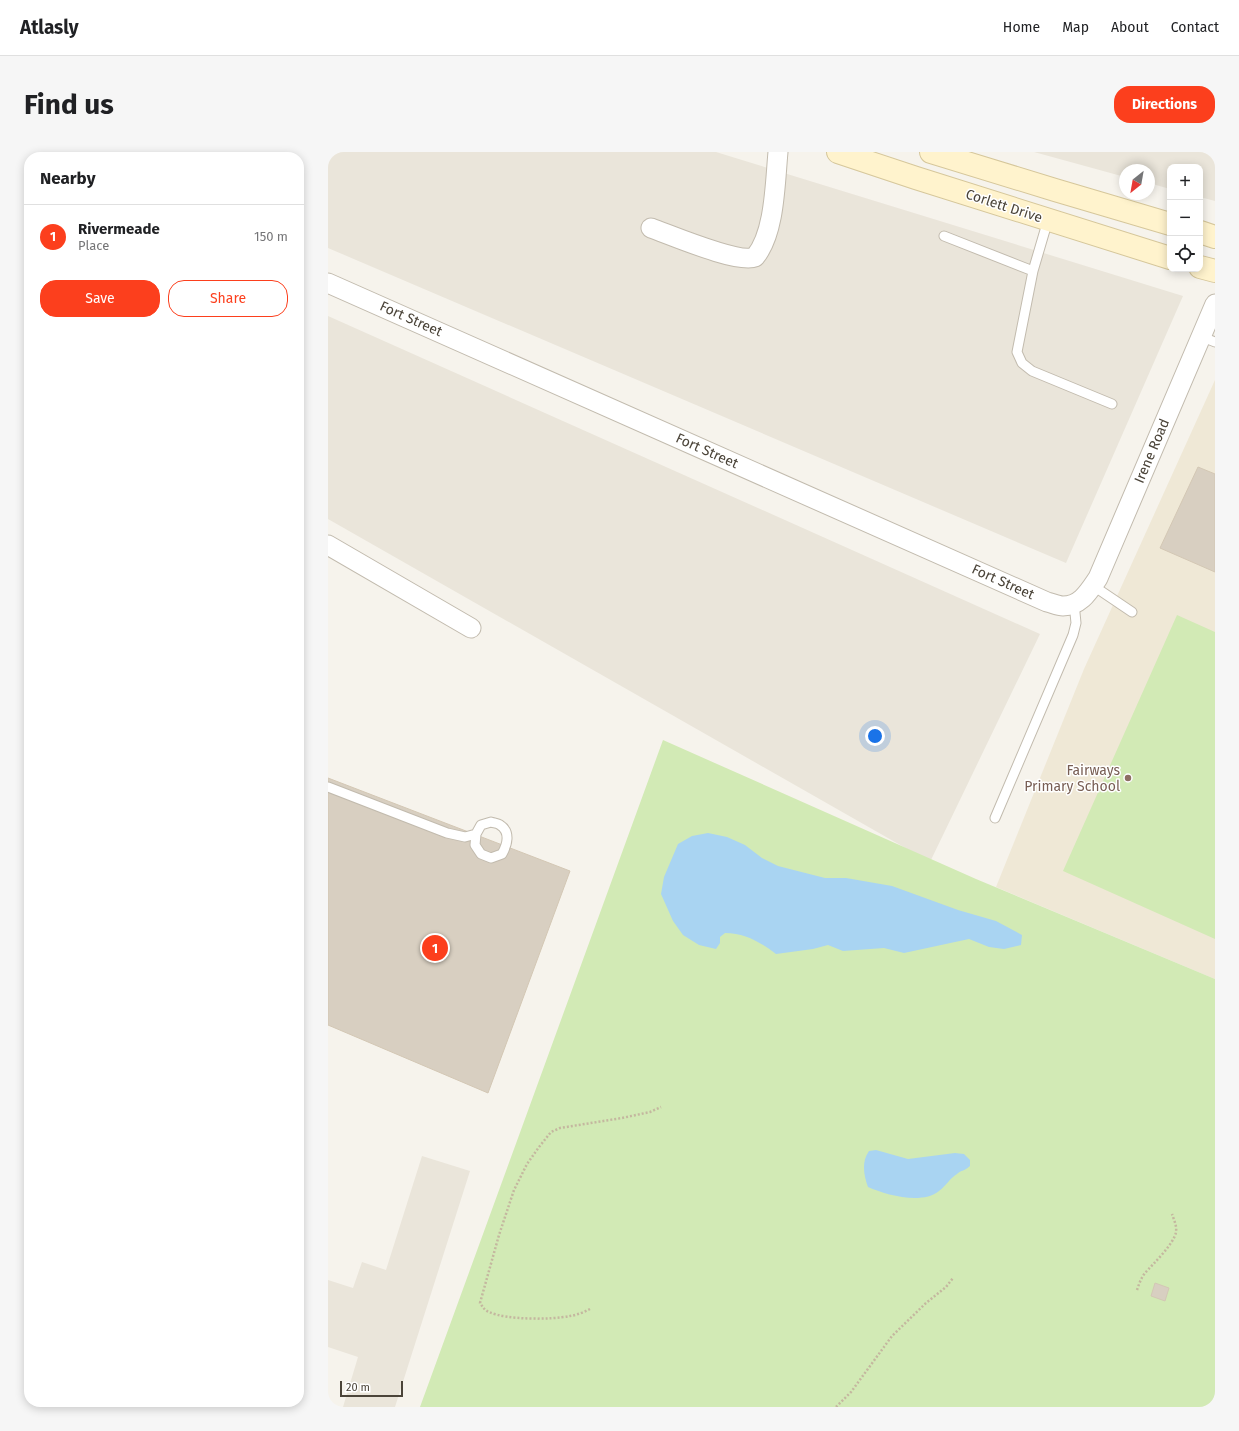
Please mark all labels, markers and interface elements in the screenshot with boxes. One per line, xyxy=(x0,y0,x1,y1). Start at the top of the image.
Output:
text: Atlasly xyxy=(20,16,79,39)
text: Home xyxy=(1003,19,1040,36)
text: Map xyxy=(1062,19,1089,36)
text: About xyxy=(1111,19,1149,36)
text: Contact xyxy=(1171,19,1219,36)
button: Directions xyxy=(1114,86,1215,123)
text: Find us xyxy=(24,88,114,121)
north arrow xyxy=(1119,164,1155,200)
map controls xyxy=(1167,164,1203,272)
button: + xyxy=(1167,164,1203,200)
text: Nearby xyxy=(40,168,95,189)
street label: Corlett Drive xyxy=(964,186,1044,226)
button: − xyxy=(1167,200,1203,236)
text: Rivermeade xyxy=(78,220,160,238)
text: 1 xyxy=(50,229,56,244)
text: 150 m xyxy=(254,229,288,244)
button: locate xyxy=(1167,236,1203,272)
text: Place xyxy=(78,238,109,253)
button: Save xyxy=(40,280,160,317)
button: Share xyxy=(168,280,288,317)
street label: Fort Street xyxy=(377,298,446,341)
street label: Irene Road xyxy=(1131,416,1173,486)
street label: Fort Street xyxy=(673,430,742,473)
street label: Fort Street xyxy=(969,561,1038,604)
your location xyxy=(865,726,885,746)
place label: Fairways Primary School xyxy=(1024,762,1120,795)
marker: Fairways Primary School xyxy=(1123,773,1133,783)
pin: 1 xyxy=(422,933,448,963)
scale bar xyxy=(340,1379,403,1398)
text: 20 m xyxy=(346,1381,370,1394)

